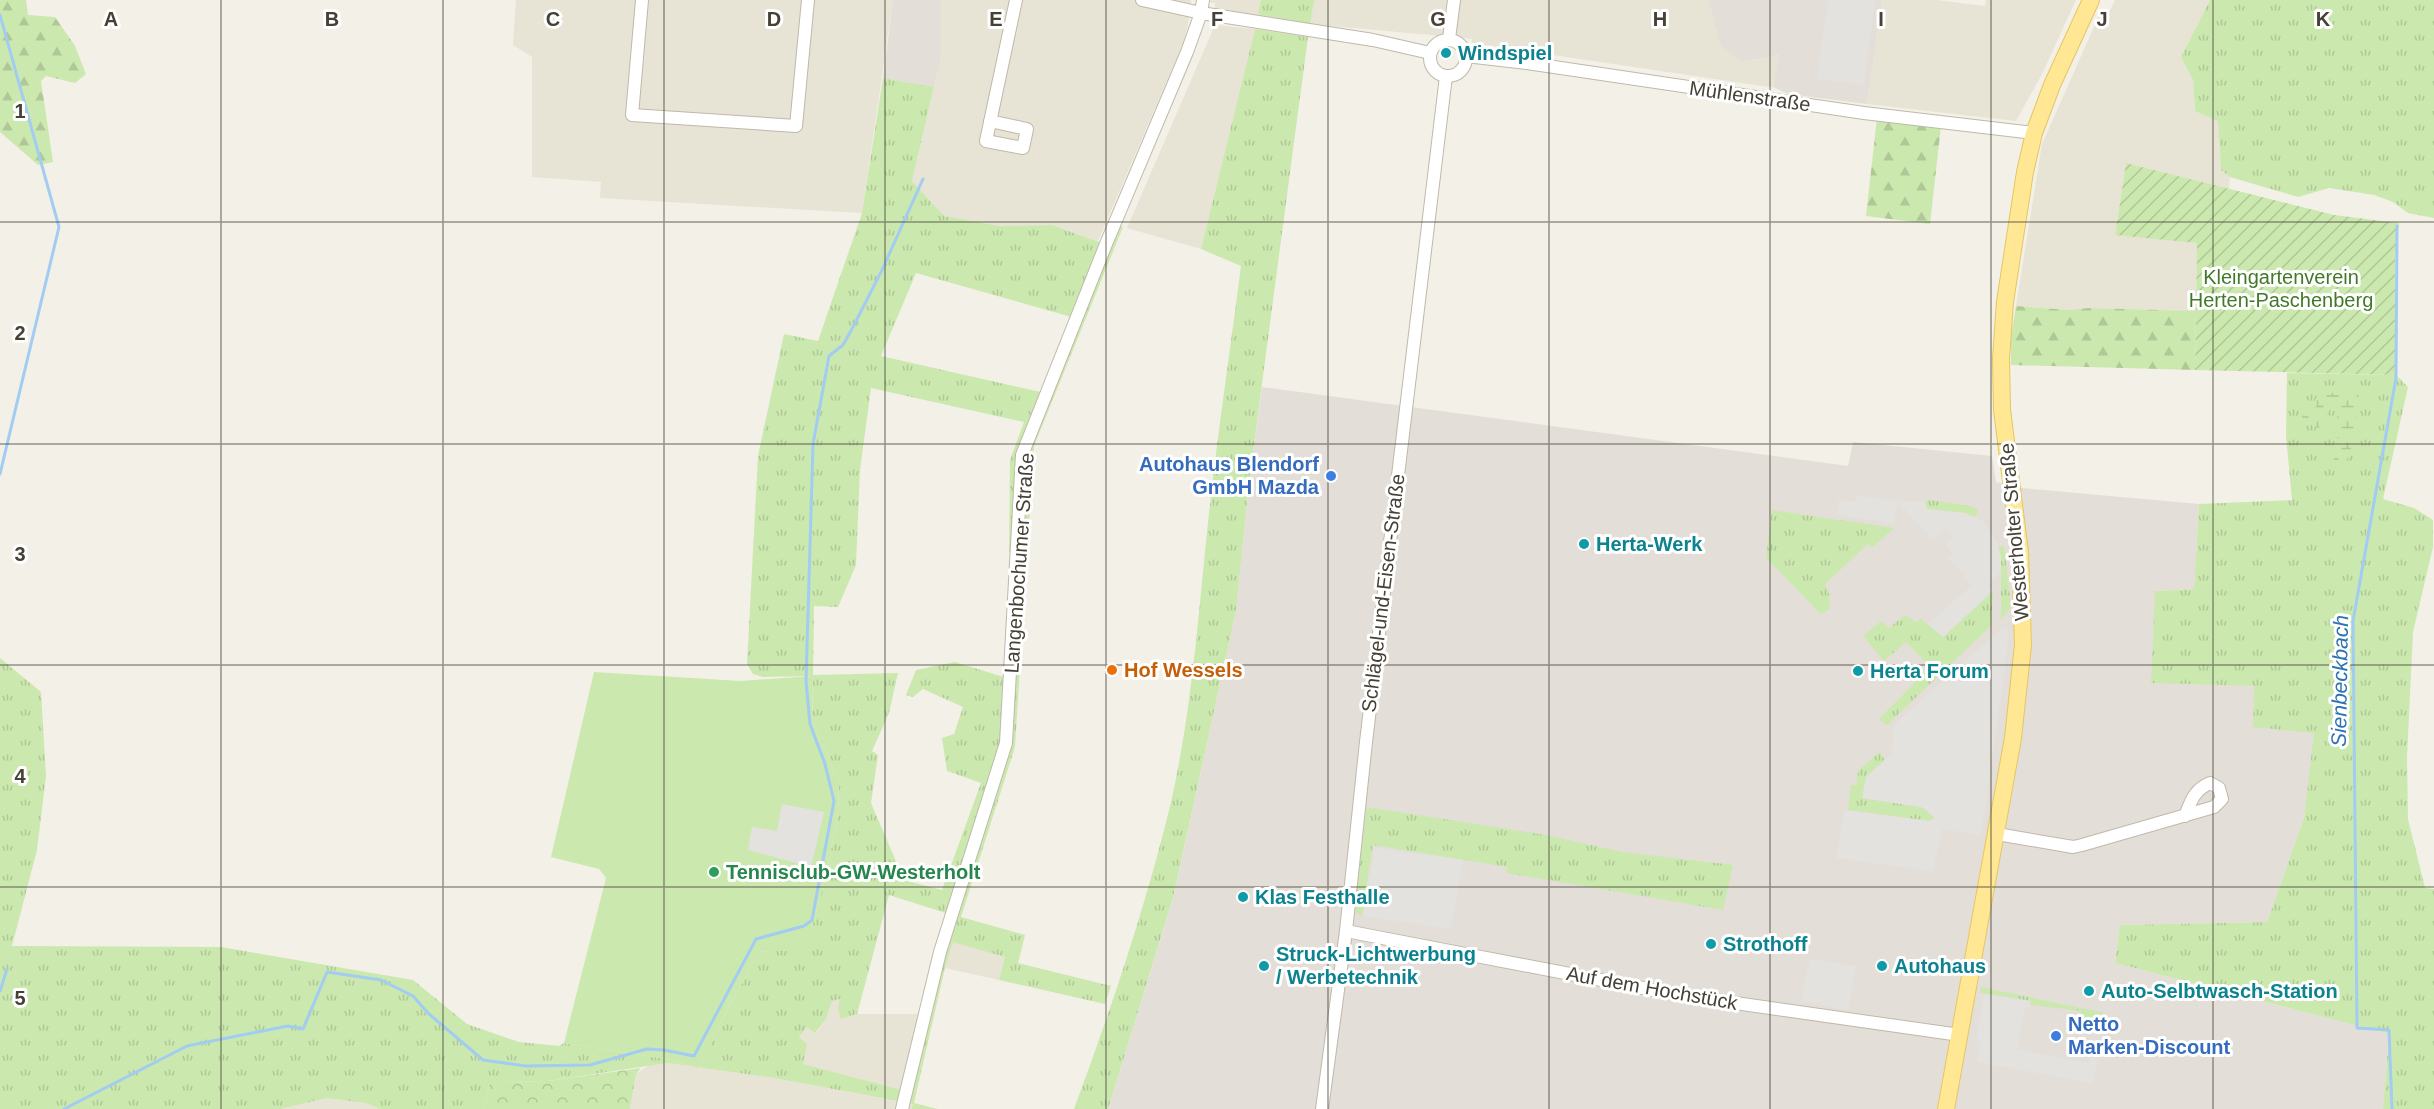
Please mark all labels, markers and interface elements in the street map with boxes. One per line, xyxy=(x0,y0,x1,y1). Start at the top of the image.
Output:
text: A xyxy=(104,8,118,30)
text: B xyxy=(325,8,339,30)
text: C xyxy=(546,8,560,30)
text: D xyxy=(767,8,781,30)
text: E xyxy=(989,8,1003,30)
text: F xyxy=(1211,8,1223,30)
text: G xyxy=(1430,8,1446,30)
text: H xyxy=(1653,8,1667,30)
text: I xyxy=(1878,8,1884,30)
text: J xyxy=(2096,8,2108,30)
text: K xyxy=(2316,8,2331,30)
place label: Windspiel xyxy=(1458,42,1552,64)
marker: Windspiel xyxy=(1439,46,1453,60)
street label: Mühlenstraße xyxy=(1688,77,1812,115)
text: 1 xyxy=(14,100,26,122)
park label: Kleingartenverein Herten-Paschenberg xyxy=(2189,266,2373,311)
text: 2 xyxy=(14,322,26,344)
street label: Westerholter Straße xyxy=(1995,442,2033,622)
street label: Langenbochumer Straße xyxy=(1000,452,1038,674)
place label: Autohaus Blendorf GmbH Mazda xyxy=(1139,453,1320,498)
marker: Autohaus Blendorf GmbH Mazda xyxy=(1324,469,1338,483)
street label: Schlägel-und-Eisen-Straße xyxy=(1357,472,1409,714)
place label: Herta-Werk xyxy=(1596,533,1703,555)
marker: Herta-Werk xyxy=(1577,537,1591,551)
text: 3 xyxy=(14,543,26,565)
water label: Sienbeckbach xyxy=(2327,615,2352,747)
place label: Hof Wessels xyxy=(1124,659,1243,681)
place label: Herta Forum xyxy=(1870,660,1989,682)
marker: Hof Wessels xyxy=(1105,663,1119,677)
marker: Herta Forum xyxy=(1851,664,1865,678)
text: 4 xyxy=(14,765,26,787)
place label: Tennisclub-GW-Westerholt xyxy=(726,861,981,883)
marker: Tennisclub-GW-Westerholt xyxy=(707,865,721,879)
place label: Klas Festhalle xyxy=(1255,886,1390,908)
marker: Klas Festhalle xyxy=(1236,890,1250,904)
place label: Strothoff xyxy=(1723,933,1808,955)
marker: Strothoff xyxy=(1704,937,1718,951)
place label: Struck-Lichtwerbung / Werbetechnik xyxy=(1276,943,1476,988)
place label: Autohaus xyxy=(1894,955,1986,977)
marker: Struck-Lichtwerbung / Werbetechnik xyxy=(1257,959,1271,973)
marker: Autohaus xyxy=(1875,959,1889,973)
street label: Auf dem Hochstück xyxy=(1565,962,1740,1014)
place label: Auto-Selbtwasch-Station xyxy=(2101,980,2338,1002)
marker: Auto-Selbtwasch-Station xyxy=(2082,984,2096,998)
text: 5 xyxy=(14,987,26,1009)
place label: Netto Marken-Discount xyxy=(2068,1013,2231,1058)
marker: Netto Marken-Discount xyxy=(2049,1029,2063,1043)

